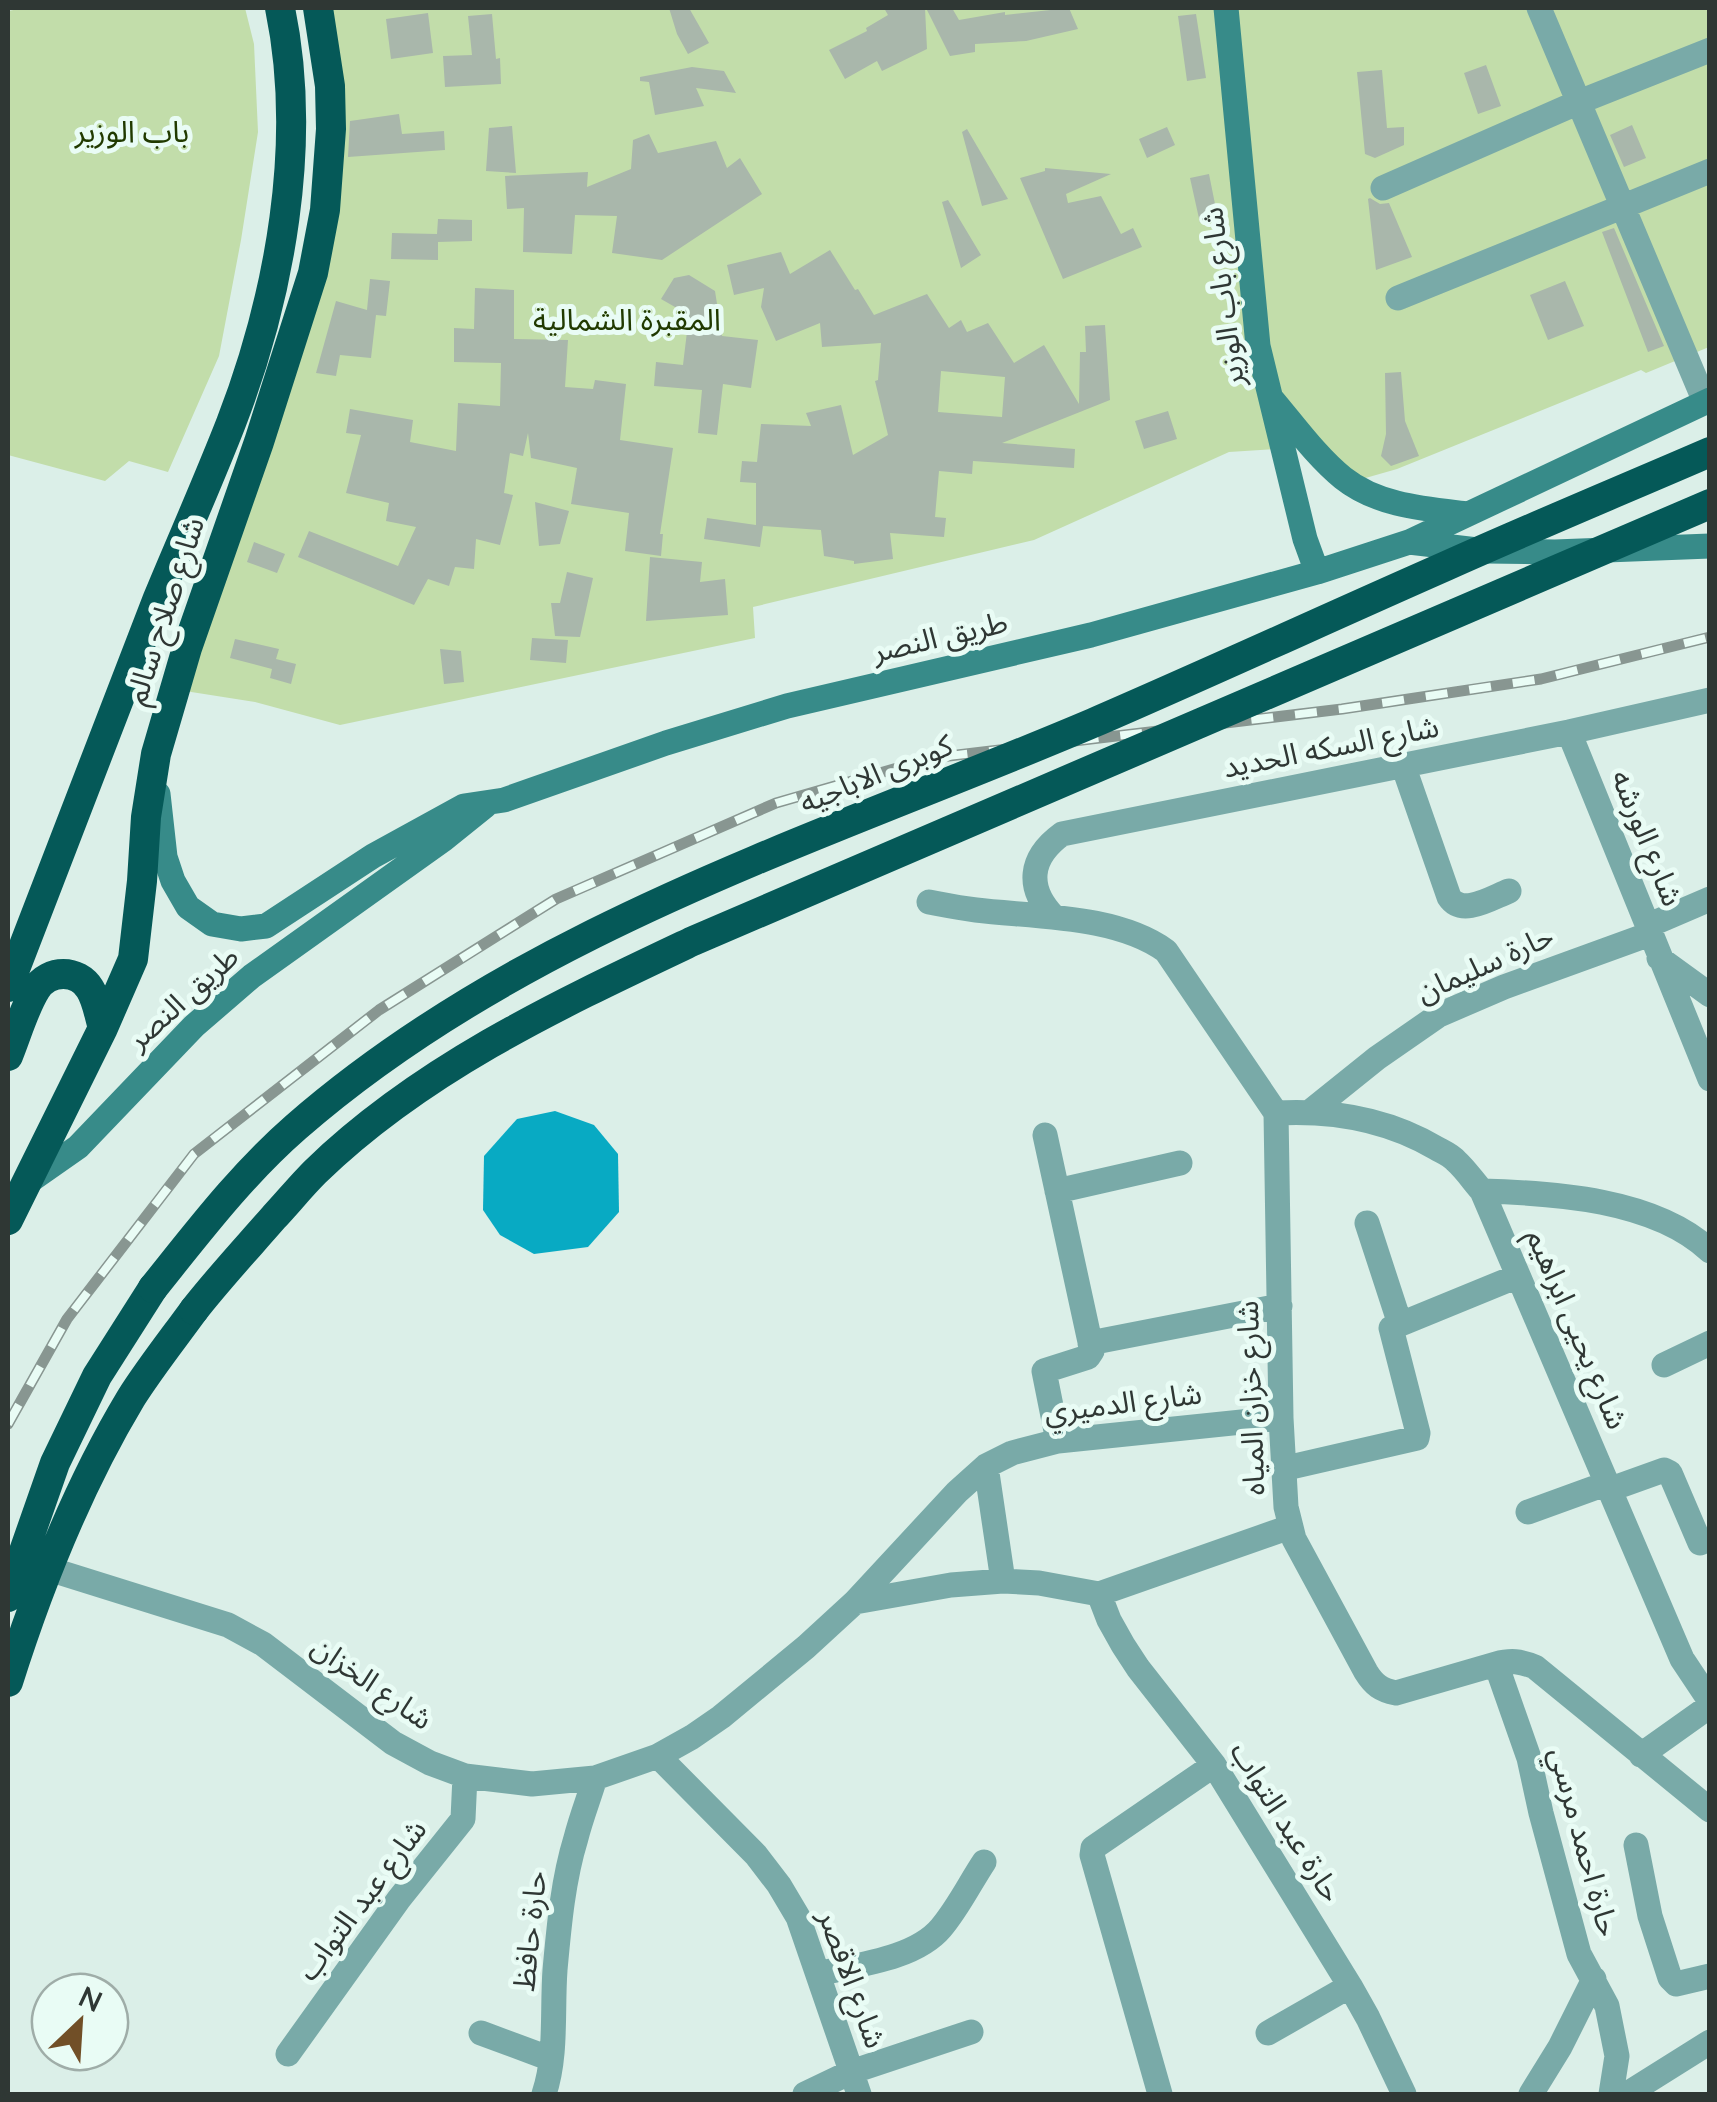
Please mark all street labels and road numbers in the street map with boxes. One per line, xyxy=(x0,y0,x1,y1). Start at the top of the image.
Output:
street label: شارع باب الوزير xyxy=(1192,205,1256,390)
street label: شارع صلاح سالم xyxy=(116,512,217,711)
street label: طريق النصر xyxy=(867,602,1011,670)
street label: شارع السكه الحديد xyxy=(1220,706,1443,789)
street label: كوبرى الاباجيه xyxy=(794,725,958,820)
street label: شارع الورشه xyxy=(1600,764,1692,913)
street label: حارة سليمان xyxy=(1410,916,1559,1009)
street label: طريق النصر xyxy=(118,937,246,1058)
street label: شارع يحيى ابراهيم xyxy=(1514,1223,1637,1436)
street label: شارع خزان المياه xyxy=(1228,1300,1276,1496)
street label: شارع الدميري xyxy=(1042,1373,1205,1435)
street label: شارع الخزان xyxy=(302,1627,440,1741)
street label: حارة عبد التواب xyxy=(1223,1734,1351,1908)
street label: حارة احمد مرسي xyxy=(1537,1743,1628,1942)
street label: شارع عبد التواب xyxy=(288,1811,437,1990)
street label: حارة حافظ xyxy=(504,1869,553,1993)
street label: شارع الاقصر xyxy=(806,1903,896,2054)

